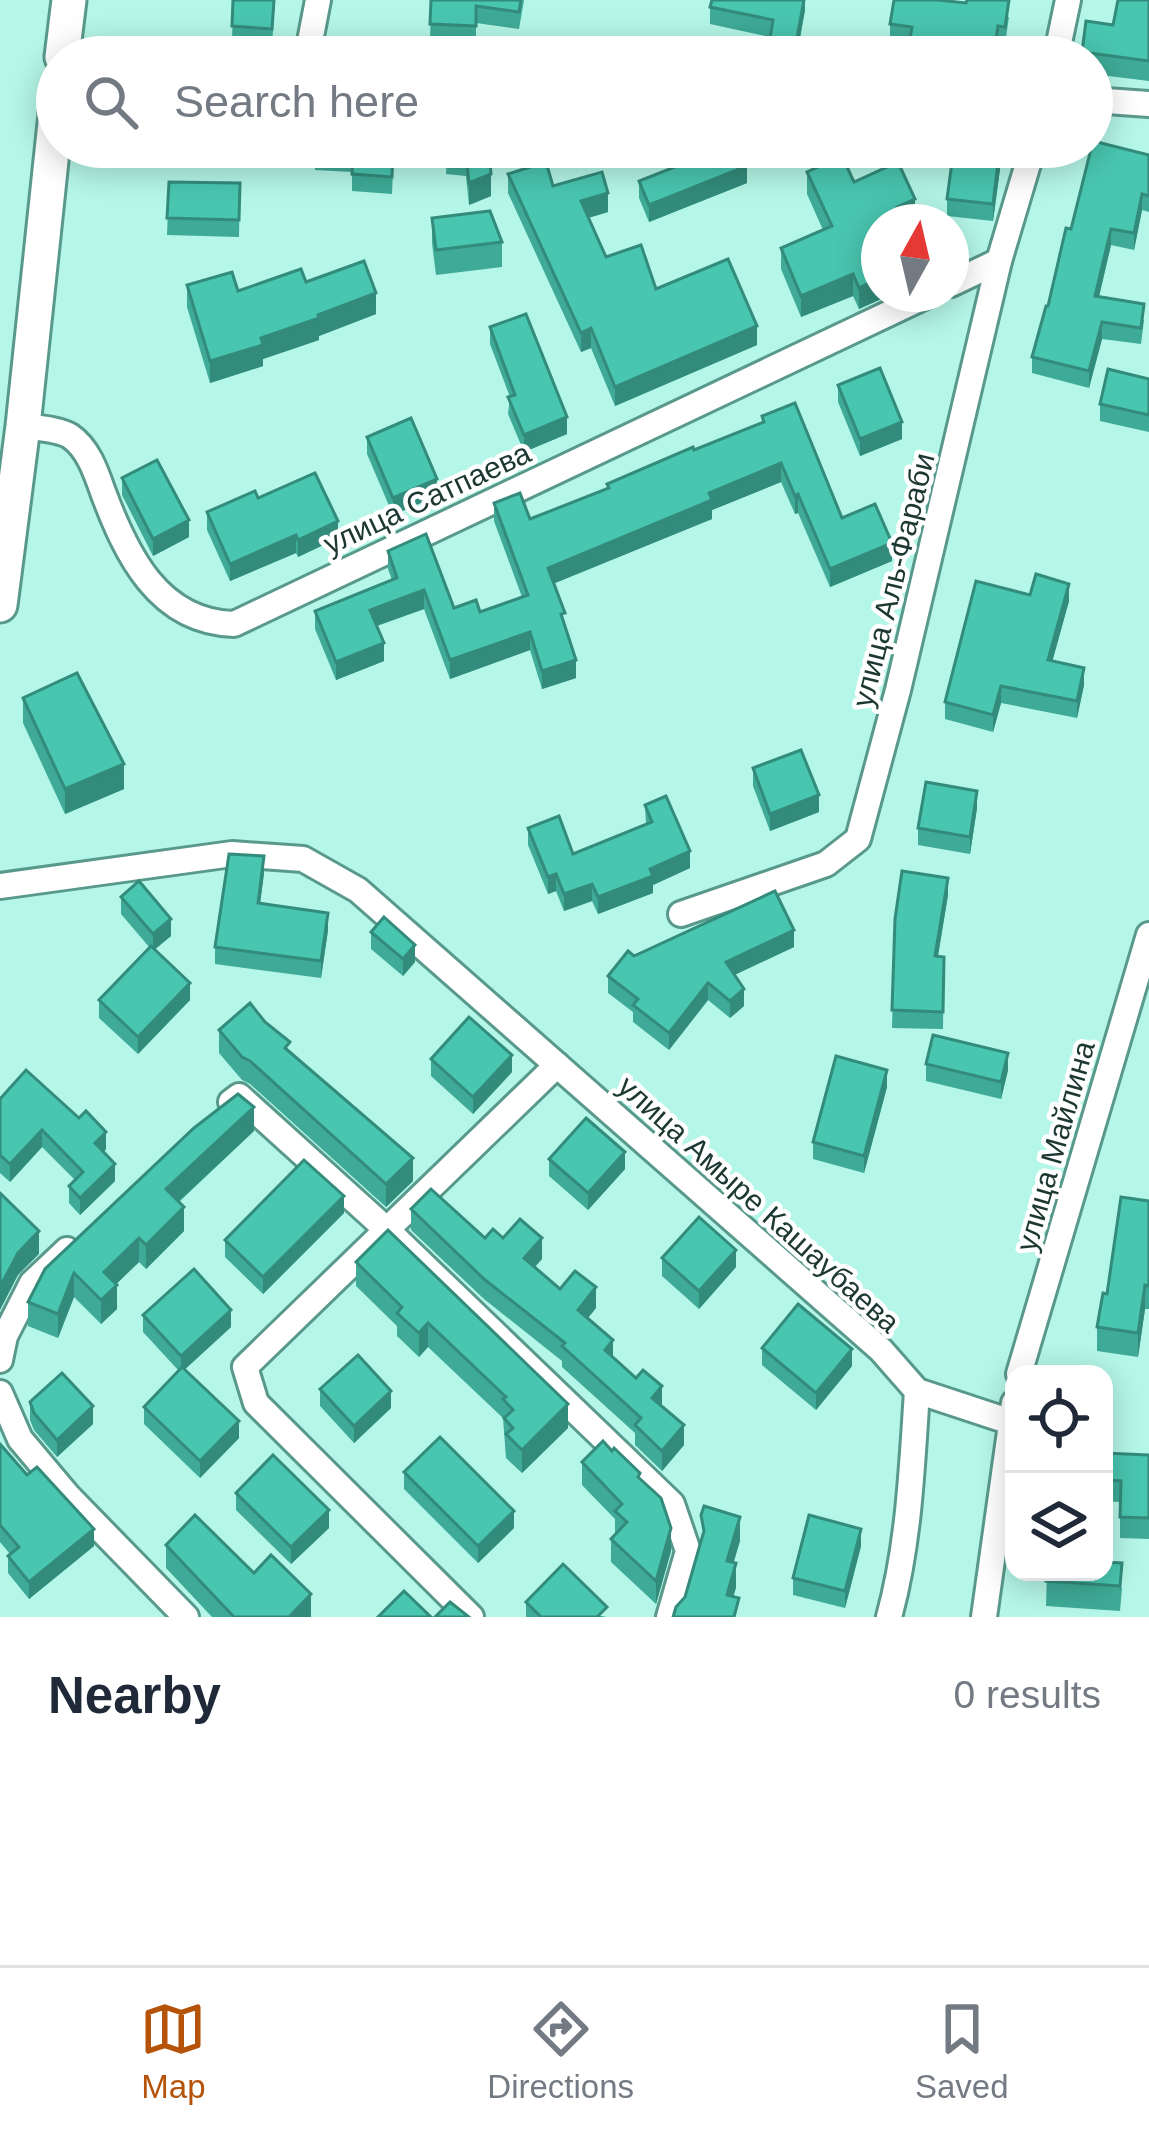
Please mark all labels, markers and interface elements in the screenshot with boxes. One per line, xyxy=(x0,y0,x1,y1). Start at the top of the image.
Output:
search box xyxy=(36,36,1113,168)
icon: search xyxy=(78,69,144,135)
text: Search here xyxy=(174,76,419,127)
north arrow xyxy=(861,204,969,312)
street label: улица Сатпаева xyxy=(318,435,536,560)
street label: улица Аль-Фараби xyxy=(845,450,941,710)
street label: улица Майлина xyxy=(1009,1037,1101,1255)
street label: улица Амыре Кашаубаева xyxy=(612,1069,907,1339)
map controls xyxy=(1005,1365,1113,1581)
button: locate xyxy=(1005,1365,1113,1473)
button: layers xyxy=(1005,1473,1113,1581)
text: Nearby xyxy=(48,1667,221,1724)
text: 0 results xyxy=(954,1673,1101,1716)
tab: Map xyxy=(140,1996,206,2106)
tab: Directions xyxy=(487,1996,634,2106)
tab: Saved xyxy=(915,1996,1009,2106)

